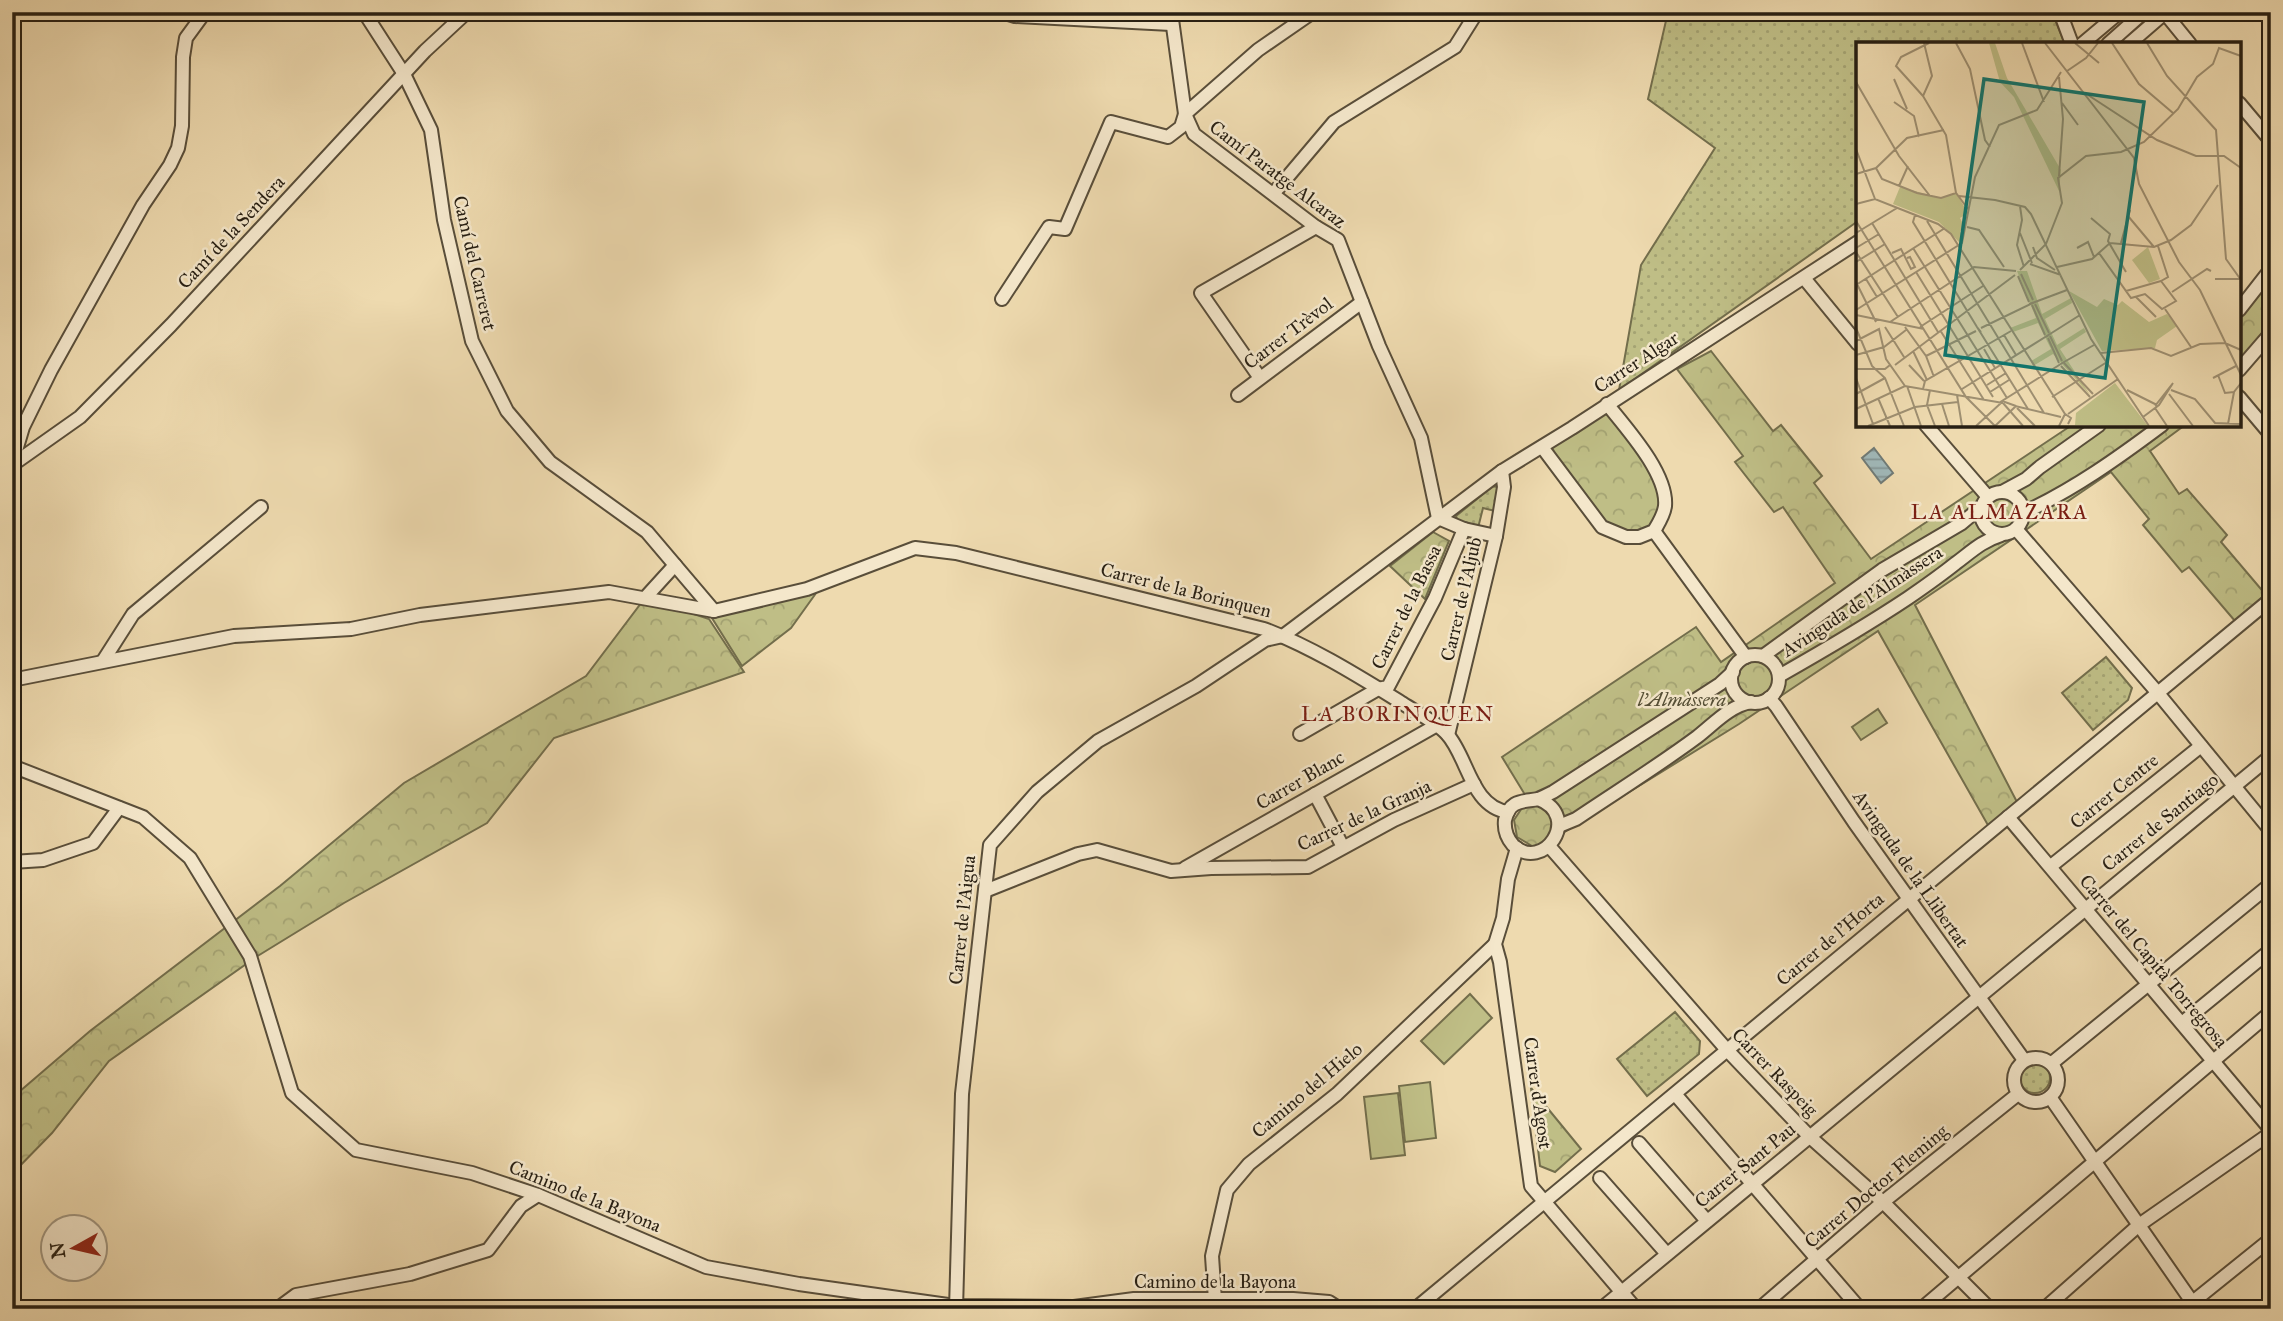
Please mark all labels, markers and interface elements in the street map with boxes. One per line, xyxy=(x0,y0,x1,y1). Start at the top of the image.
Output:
inset map xyxy=(1856,42,2241,427)
street label: Camí Paratge Alcaraz xyxy=(1204,115,1351,234)
street label: Camí de la Sendera xyxy=(173,170,290,294)
street label: Camí del Carreret xyxy=(448,193,502,333)
street label: Carrer Trèvol xyxy=(1239,292,1338,374)
street label: Carrer Algar xyxy=(1589,326,1684,399)
district label: LA ALMAZARA xyxy=(1911,499,2089,525)
street label: Carrer de l'Aljub xyxy=(1436,535,1486,663)
street label: Carrer de la Bassa xyxy=(1366,540,1446,673)
street label: Avinguda de l'Almàssera xyxy=(1776,540,1948,663)
street label: Carrer de la Borinquen xyxy=(1098,558,1274,623)
park label: l'Almàssera xyxy=(1637,688,1726,711)
district label: LA BORINQUEN xyxy=(1301,701,1495,727)
street label: Carrer Blanc xyxy=(1252,745,1348,815)
street label: Carrer Centre xyxy=(2065,748,2163,834)
street label: Carrer de Santiago xyxy=(2097,768,2224,877)
street label: Carrer de la Granja xyxy=(1293,774,1435,856)
street label: Avinguda de la Llibertat xyxy=(1847,785,1974,953)
street label: Carrer de l'Aigua xyxy=(944,853,981,986)
street label: Carrer del Capità Torregrosa xyxy=(2074,870,2234,1054)
street label: Carrer de l'Horta xyxy=(1772,887,1889,991)
street label: Carrer Raspeig xyxy=(1726,1023,1823,1122)
street label: Carrer d'Agost xyxy=(1518,1036,1557,1151)
street label: Camino del Hielo xyxy=(1247,1037,1367,1143)
street label: Carrer Sant Pau xyxy=(1690,1117,1800,1213)
street label: Carrer Doctor Fleming xyxy=(1800,1119,1953,1254)
street label: Camino de la Bayona xyxy=(506,1155,665,1237)
north arrow xyxy=(38,1212,108,1282)
text: N xyxy=(45,1241,70,1260)
street label: Camino de la Bayona xyxy=(1134,1270,1297,1293)

